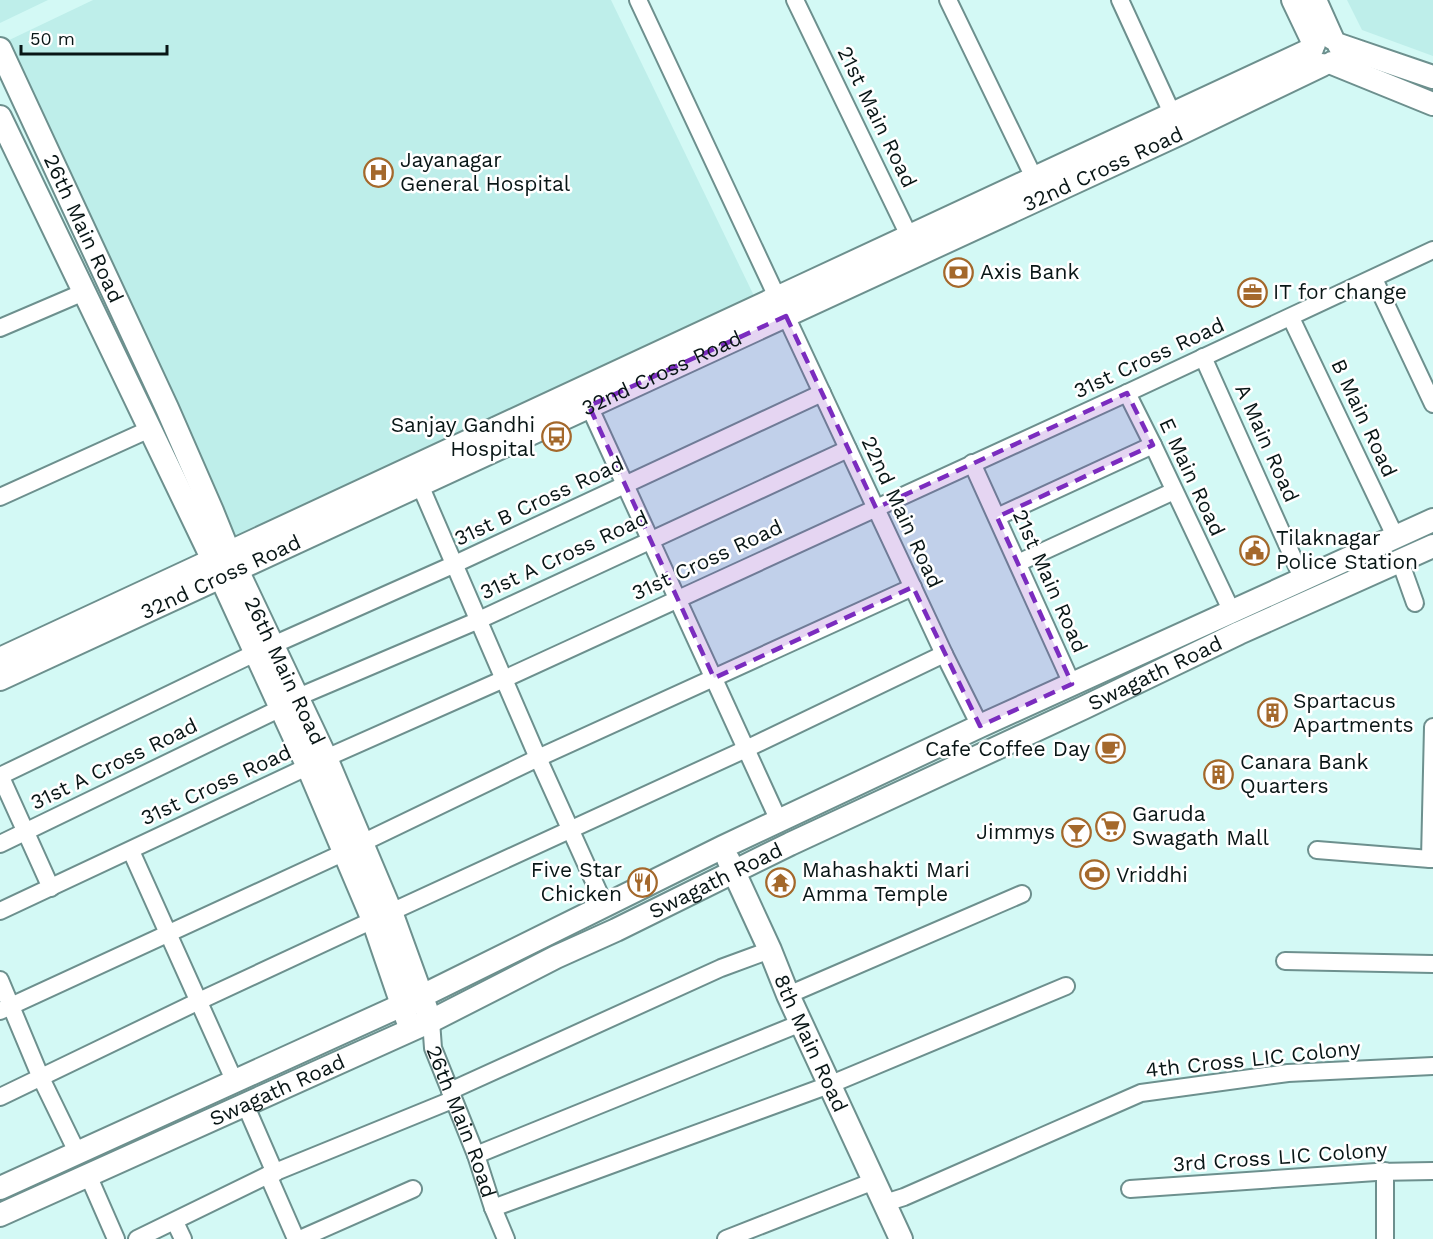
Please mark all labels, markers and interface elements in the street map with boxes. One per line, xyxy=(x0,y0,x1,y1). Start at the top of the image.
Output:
scale bar xyxy=(21,18,166,56)
text: 50 m xyxy=(30,28,75,49)
street label: 21st Main Road xyxy=(832,42,922,192)
street label: 32nd Cross Road xyxy=(1019,121,1187,216)
place label: Jayanagar General Hospital xyxy=(400,147,571,196)
street label: 26th Main Road xyxy=(39,150,129,306)
hospital icon: Jayanagar General Hospital xyxy=(363,156,395,188)
bank icon: Axis Bank xyxy=(943,256,975,288)
place label: Axis Bank xyxy=(980,259,1079,284)
office icon: IT for change xyxy=(1236,276,1268,308)
place label: IT for change xyxy=(1273,279,1407,304)
street label: 31st Cross Road xyxy=(1070,312,1228,403)
street label: 32nd Cross Road xyxy=(577,325,746,420)
street label: B Main Road xyxy=(1326,355,1403,481)
street label: A Main Road xyxy=(1230,380,1305,506)
place label: Sanjay Gandhi Hospital xyxy=(391,412,536,461)
street label: E Main Road xyxy=(1154,414,1231,540)
bus stop icon: Sanjay Gandhi Hospital xyxy=(540,421,572,453)
street label: 22nd Main Road xyxy=(856,432,949,592)
street label: 31st B Cross Road xyxy=(450,450,628,551)
street label: 31st A Cross Road xyxy=(476,505,652,604)
street label: 21st Main Road xyxy=(1008,505,1093,656)
street label: 31st Cross Road xyxy=(628,514,786,605)
place label: Tilaknagar Police Station xyxy=(1276,525,1418,574)
street label: 32nd Cross Road xyxy=(136,529,304,624)
public building icon: Tilaknagar Police Station xyxy=(1239,534,1271,566)
street label: 26th Main Road xyxy=(240,593,331,749)
street label: Swagath Road xyxy=(1084,630,1226,716)
place label: Spartacus Apartments xyxy=(1293,688,1414,737)
building icon: Spartacus Apartments xyxy=(1256,697,1288,729)
street label: 31st A Cross Road xyxy=(26,712,201,815)
cafe icon: Cafe Coffee Day xyxy=(1095,733,1127,765)
place label: Cafe Coffee Day xyxy=(925,736,1090,761)
street label: 31st Cross Road xyxy=(137,739,295,830)
place label: Canara Bank Quarters xyxy=(1240,749,1369,798)
building icon: Canara Bank Quarters xyxy=(1203,758,1235,790)
place label: Garuda Swagath Mall xyxy=(1132,801,1269,850)
supermarket icon: Garuda Swagath Mall xyxy=(1095,810,1127,842)
bar icon: Jimmys xyxy=(1060,816,1092,848)
place label: Jimmys xyxy=(976,819,1055,844)
street label: Swagath Road xyxy=(645,837,786,924)
place label: Five Star Chicken xyxy=(531,857,622,906)
place label: Mahashakti Mari Amma Temple xyxy=(802,857,970,906)
sports icon: Vriddhi xyxy=(1079,859,1111,891)
place label: Vriddhi xyxy=(1116,862,1188,887)
restaurant icon: Five Star Chicken xyxy=(627,866,659,898)
temple icon: Mahashakti Mari Amma Temple xyxy=(765,866,797,898)
street label: 8th Main Road xyxy=(769,971,853,1116)
street label: 4th Cross LIC Colony xyxy=(1144,1035,1362,1082)
street label: 26th Main Road xyxy=(421,1042,502,1201)
street label: Swagath Road xyxy=(205,1048,349,1131)
street label: 3rd Cross LIC Colony xyxy=(1172,1137,1388,1176)

